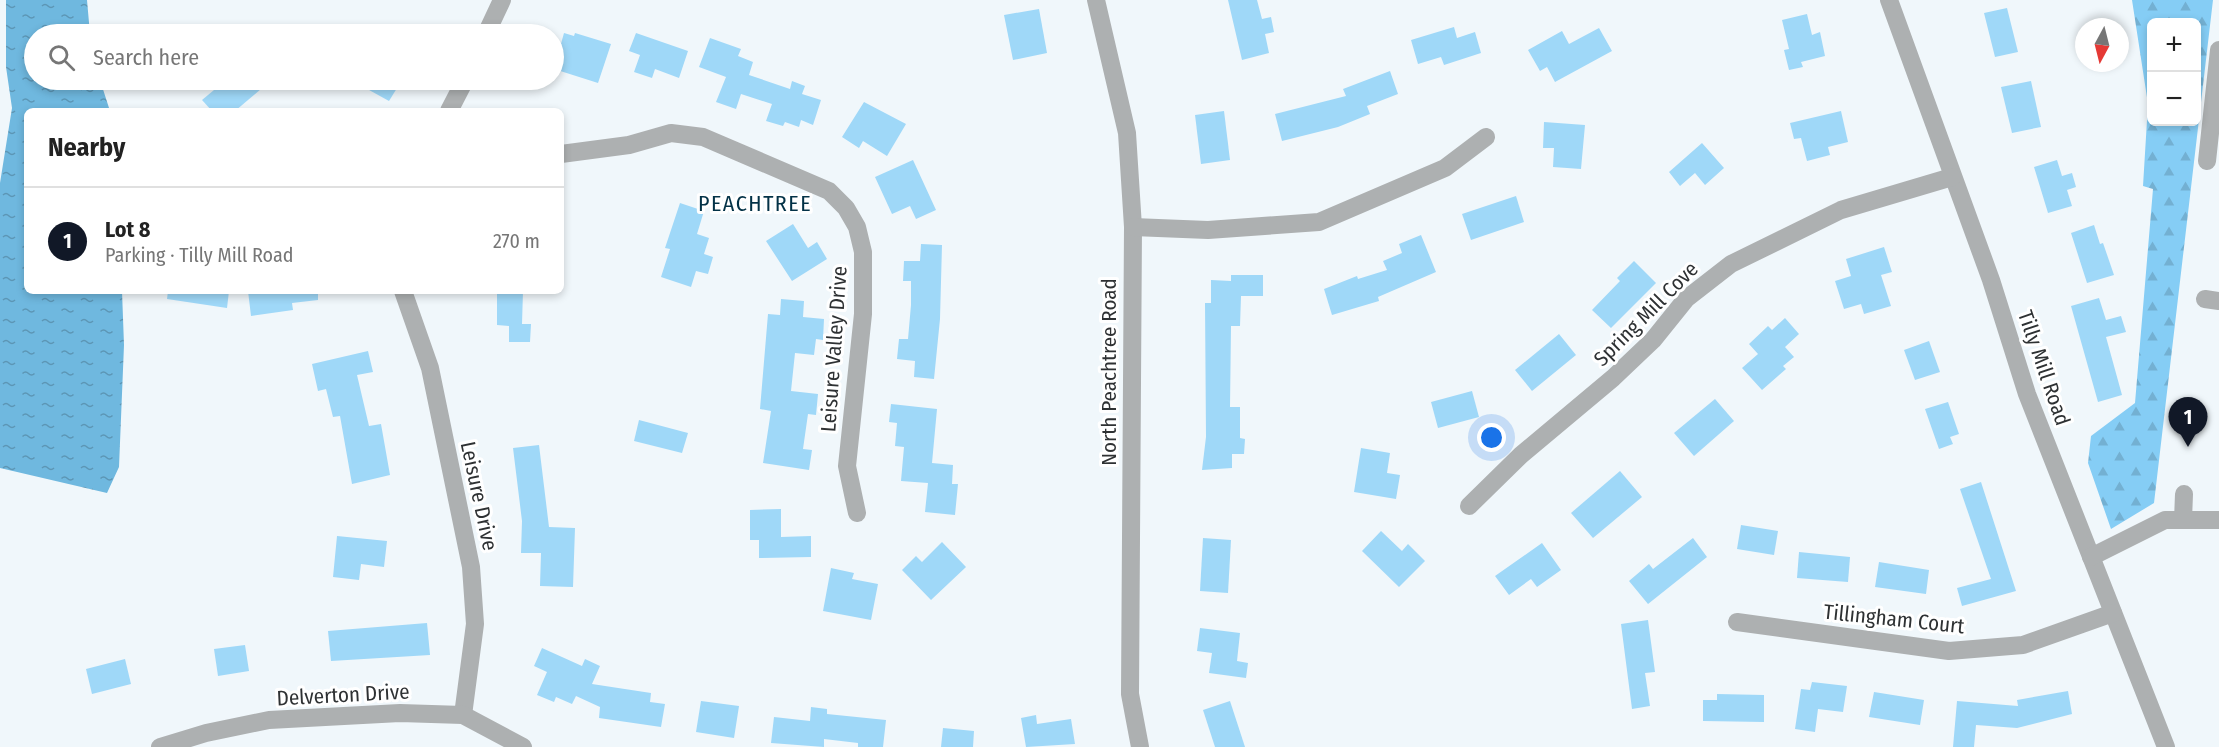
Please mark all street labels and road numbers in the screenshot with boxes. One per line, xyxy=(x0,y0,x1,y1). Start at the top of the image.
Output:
street label: Spring Mill Cove xyxy=(1588,256,1704,372)
street label: Leisure Valley Drive xyxy=(815,265,853,433)
street label: North Peachtree Road xyxy=(1096,278,1122,466)
street label: Tilly Mill Road xyxy=(2012,307,2076,429)
street label: Leisure Drive xyxy=(455,439,503,553)
street label: Tillingham Court xyxy=(1822,599,1966,639)
street label: Delverton Drive xyxy=(276,679,410,711)

